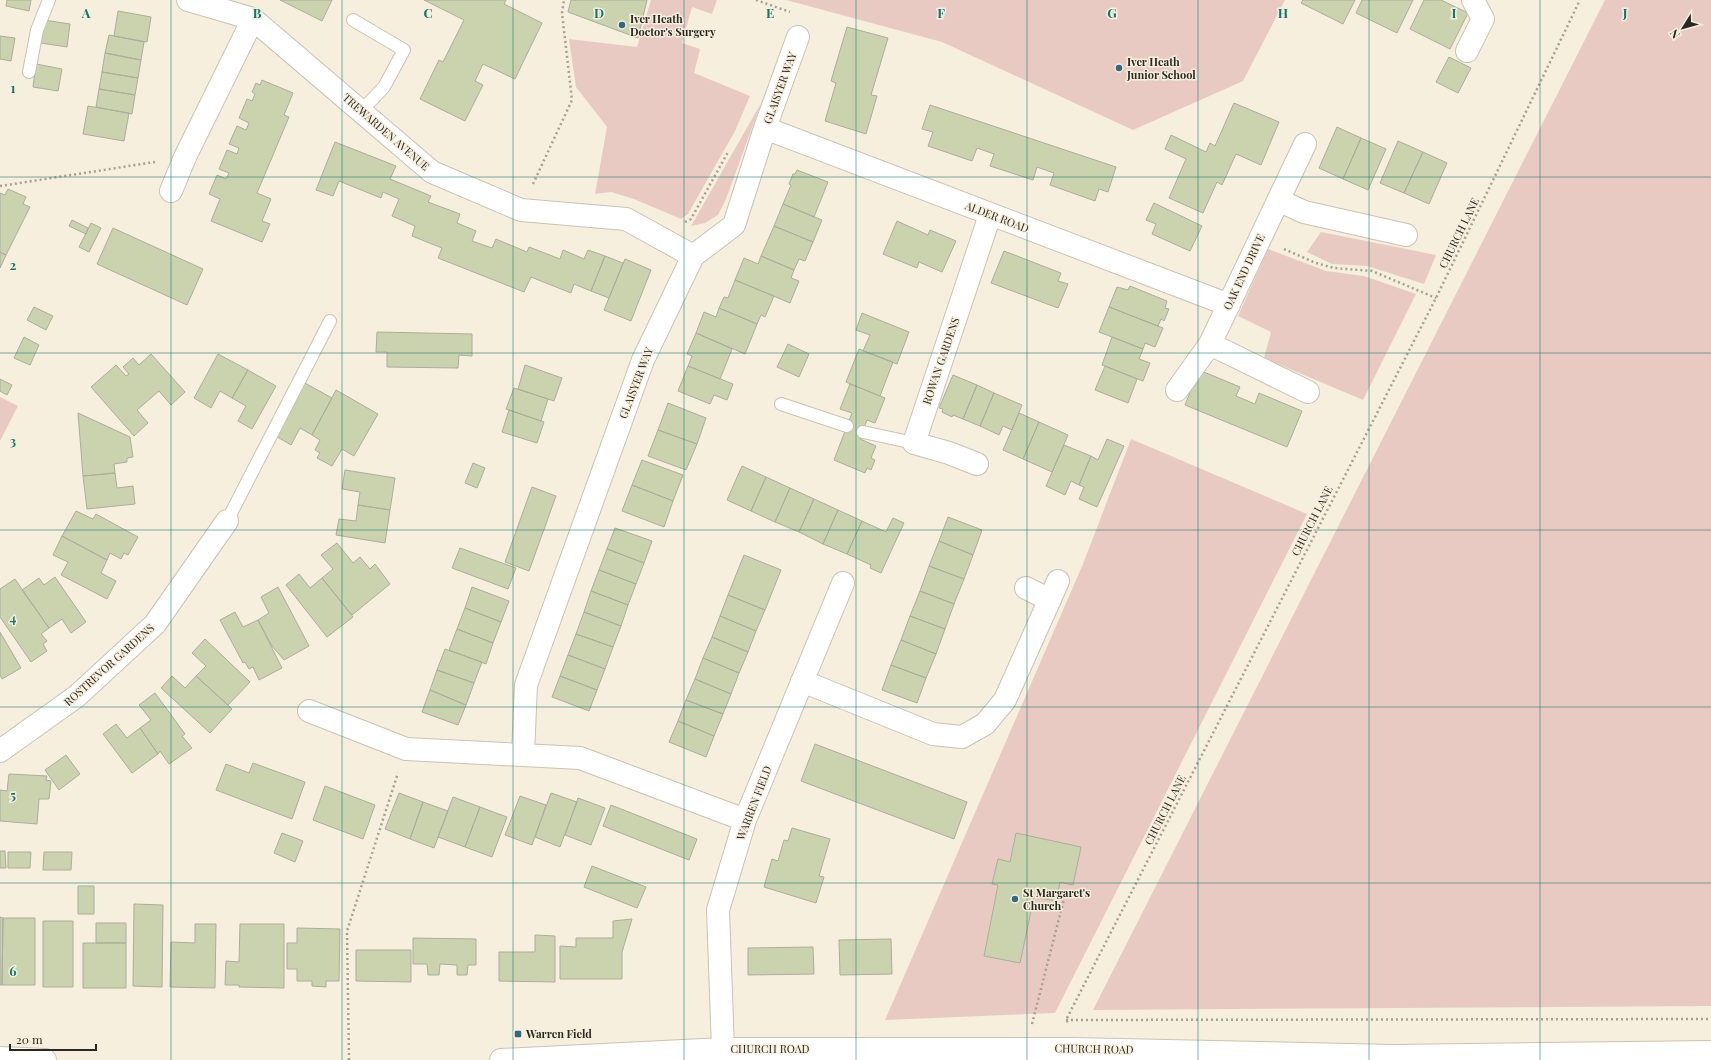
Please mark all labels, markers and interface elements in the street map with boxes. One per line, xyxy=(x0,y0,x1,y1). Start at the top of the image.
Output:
text: A xyxy=(81,4,91,21)
text: B xyxy=(253,4,262,21)
text: C xyxy=(423,4,433,21)
text: D xyxy=(594,4,604,21)
text: E xyxy=(766,4,774,21)
text: F xyxy=(937,4,945,21)
text: G xyxy=(1107,4,1117,21)
text: H xyxy=(1278,4,1288,21)
text: I xyxy=(1452,4,1457,21)
text: J xyxy=(1622,4,1628,21)
north arrow xyxy=(1663,8,1703,48)
place label: Iver Heath Doctor's Surgery xyxy=(630,11,716,39)
marker: Iver Heath Doctor's Surgery xyxy=(617,20,627,30)
text: N xyxy=(1666,27,1683,42)
street label: GLAISYER WAY xyxy=(760,49,800,126)
place label: Iver Heath Junior School xyxy=(1126,54,1196,82)
marker: Iver Heath Junior School xyxy=(1114,63,1124,73)
text: 1 xyxy=(11,79,16,96)
street label: TREWARDEN AVENUE xyxy=(340,90,433,174)
street label: CHURCH LANE xyxy=(1435,195,1482,271)
street label: ALDER ROAD xyxy=(962,197,1031,236)
street label: OAK END DRIVE xyxy=(1219,231,1268,312)
text: 2 xyxy=(10,256,17,273)
street label: ROWAN GARDENS xyxy=(919,315,963,407)
street label: GLAISYER WAY xyxy=(615,344,656,421)
text: 3 xyxy=(10,432,16,449)
street label: CHURCH LANE xyxy=(1287,483,1336,558)
text: 4 xyxy=(10,609,17,626)
street label: ROSTREVOR GARDENS xyxy=(60,620,157,709)
street label: WARREN FIELD xyxy=(732,763,775,843)
street label: CHURCH LANE xyxy=(1140,772,1189,847)
text: 5 xyxy=(10,786,16,803)
place label: St Margaret's Church xyxy=(1023,885,1090,913)
marker: St Margaret's Church xyxy=(1010,894,1020,904)
text: 6 xyxy=(9,962,17,979)
scale bar xyxy=(10,1026,96,1052)
place label: Warren Field xyxy=(525,1026,592,1041)
marker: Warren Field xyxy=(513,1029,523,1039)
text: 20 m xyxy=(16,1031,43,1047)
street label: CHURCH ROAD xyxy=(1054,1040,1134,1057)
street label: CHURCH ROAD xyxy=(731,1041,810,1056)

